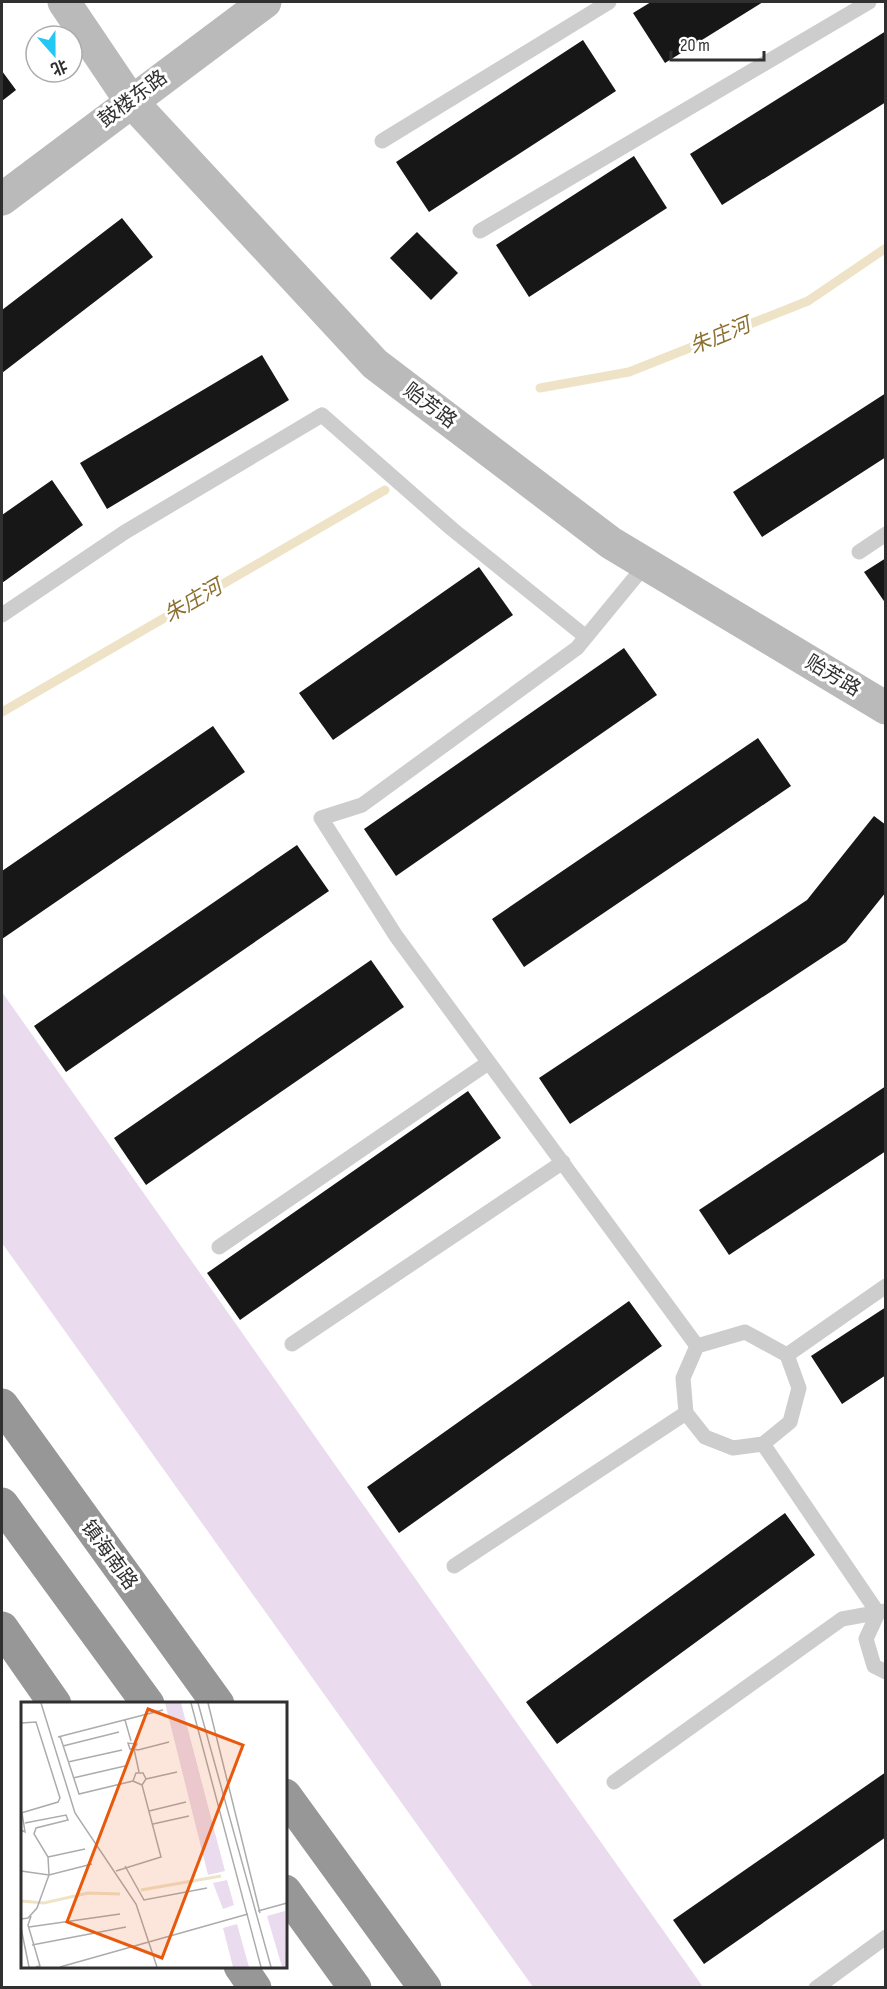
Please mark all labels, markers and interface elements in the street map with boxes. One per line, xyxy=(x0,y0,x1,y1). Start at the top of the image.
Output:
north arrow xyxy=(24,24,84,84)
scale bar xyxy=(671,24,764,62)
text: 20 m xyxy=(680,35,710,56)
text: 北 xyxy=(48,55,70,78)
street label: 鼓楼东路 xyxy=(94,65,172,133)
water label: 朱庄河 xyxy=(686,311,758,359)
street label: 贻芳路 xyxy=(399,378,461,434)
water label: 朱庄河 xyxy=(159,572,230,628)
street label: 贻芳路 xyxy=(801,650,865,702)
street label: 镇海南路 xyxy=(76,1516,142,1594)
inset map xyxy=(21,1702,286,1968)

